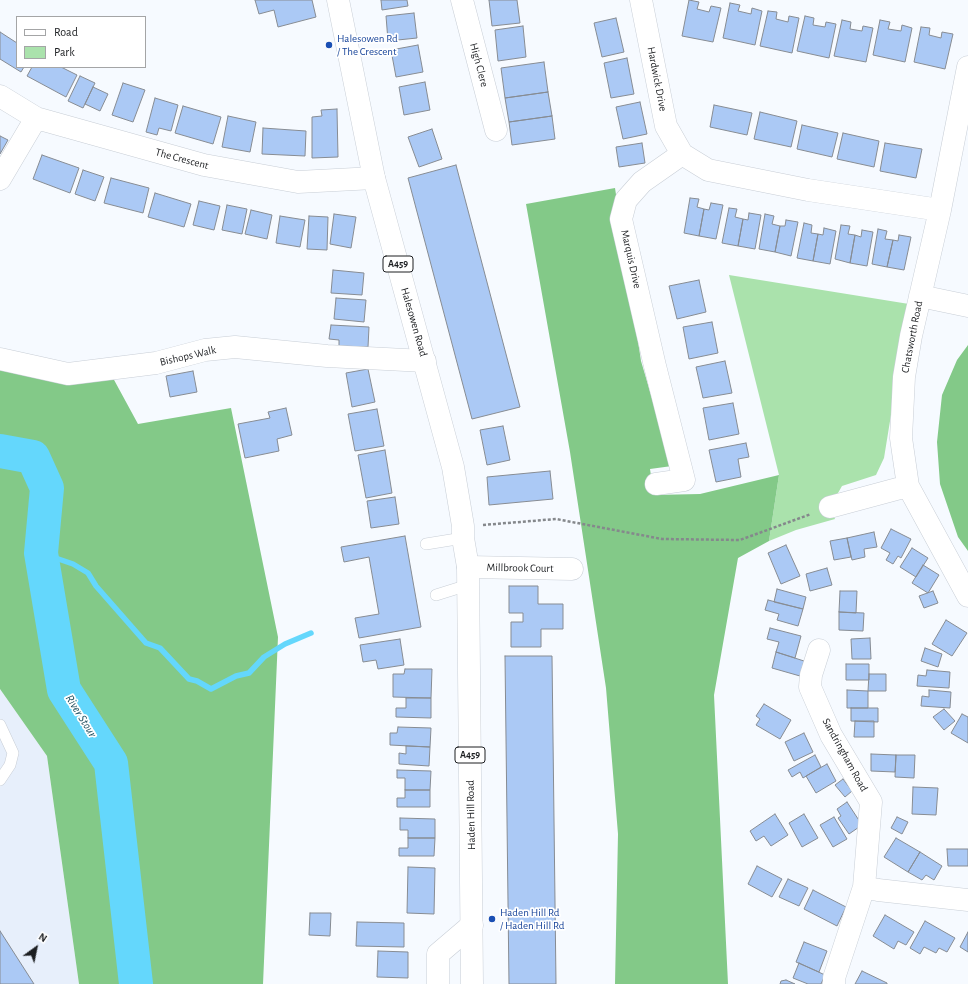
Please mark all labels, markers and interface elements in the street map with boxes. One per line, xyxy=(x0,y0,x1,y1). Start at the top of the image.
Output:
legend xyxy=(16,16,146,68)
text: Road xyxy=(54,26,78,38)
place label: Halesowen Rd / The Crescent xyxy=(337,32,398,58)
marker: Halesowen Rd / The Crescent xyxy=(324,40,334,50)
street label: High Clere xyxy=(467,41,491,89)
text: Park xyxy=(54,46,75,58)
street label: Hardwick Drive xyxy=(644,46,670,112)
street label: The Crescent xyxy=(154,146,210,172)
street label: Marquis Drive xyxy=(618,228,644,290)
road number: A459 xyxy=(383,256,413,272)
street label: Halesowen Road xyxy=(398,286,430,358)
street label: Chatsworth Road xyxy=(899,300,925,374)
street label: Bishops Walk xyxy=(159,343,217,369)
street label: Millbrook Court xyxy=(486,561,554,575)
water label: River Stour xyxy=(62,692,100,740)
street label: Sandringham Road xyxy=(819,716,871,794)
road number: A459 xyxy=(455,747,485,763)
street label: Haden Hill Road xyxy=(464,780,478,850)
place label: Haden Hill Rd / Haden Hill Rd xyxy=(500,906,564,932)
marker: Haden Hill Rd / Haden Hill Rd xyxy=(487,914,497,924)
north arrow xyxy=(16,928,56,968)
text: N xyxy=(37,931,49,944)

